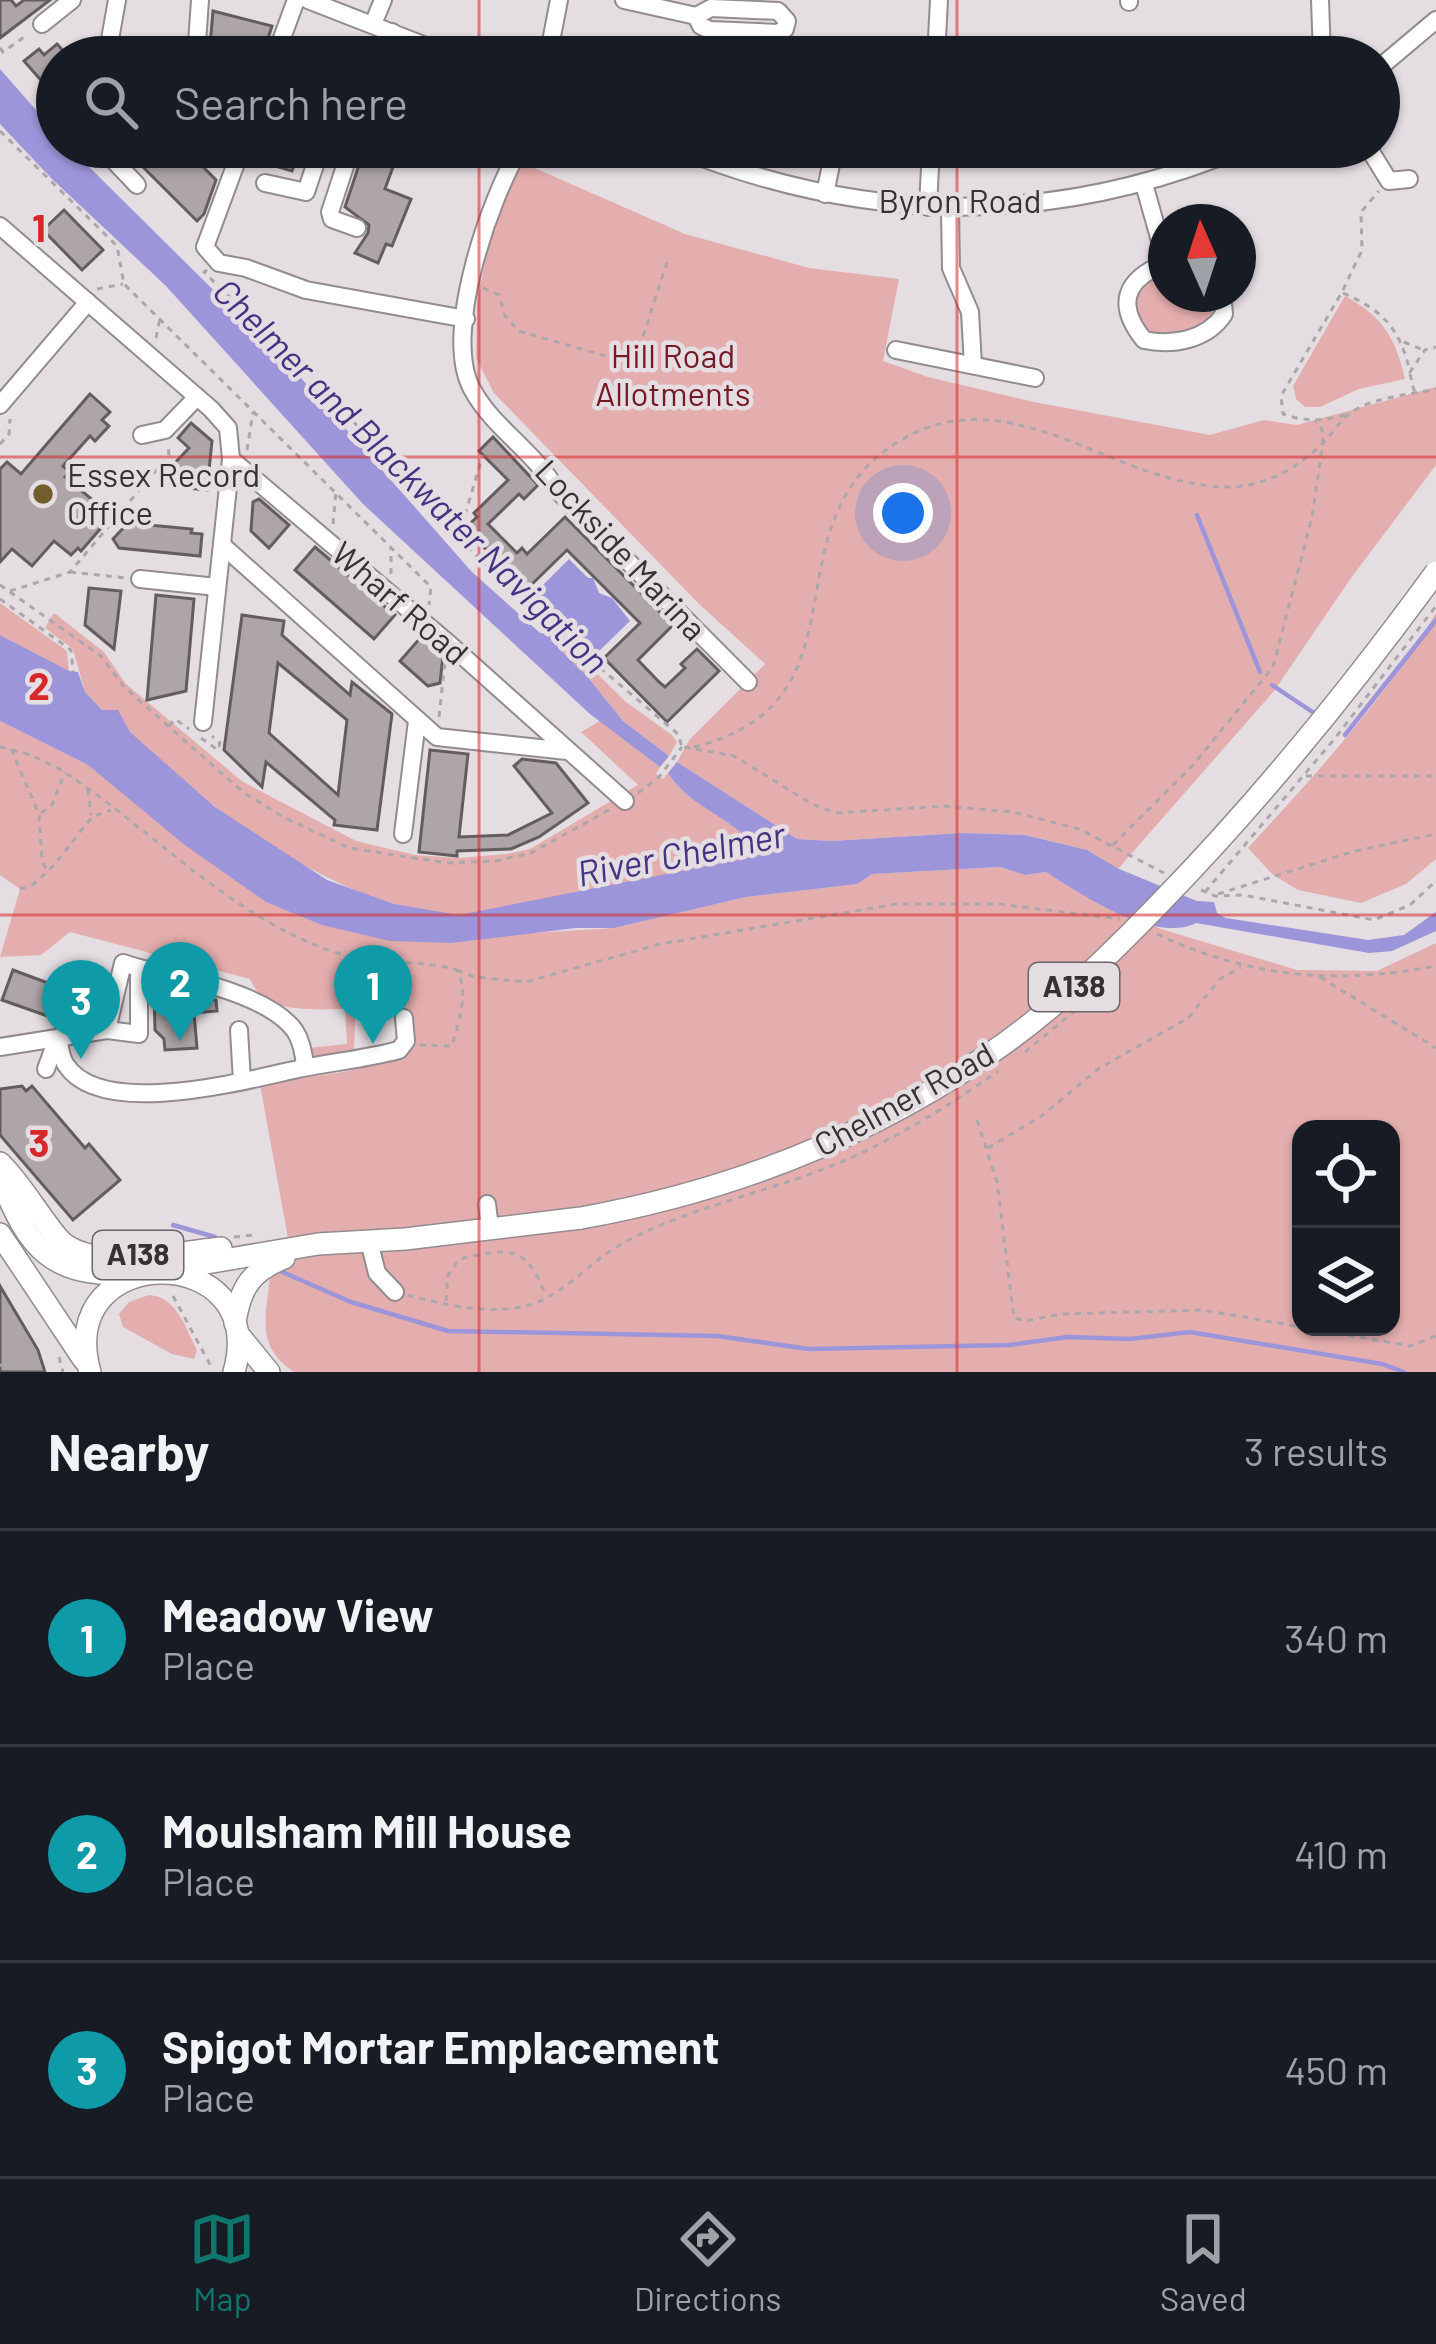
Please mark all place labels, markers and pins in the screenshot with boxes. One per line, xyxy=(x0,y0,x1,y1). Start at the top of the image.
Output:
place label: Essex Record Office xyxy=(67,454,260,532)
marker: Essex Record Office xyxy=(30,481,56,507)
pin: 2 xyxy=(141,942,219,1041)
pin: 1 xyxy=(334,945,412,1044)
pin: 3 xyxy=(42,960,120,1059)

